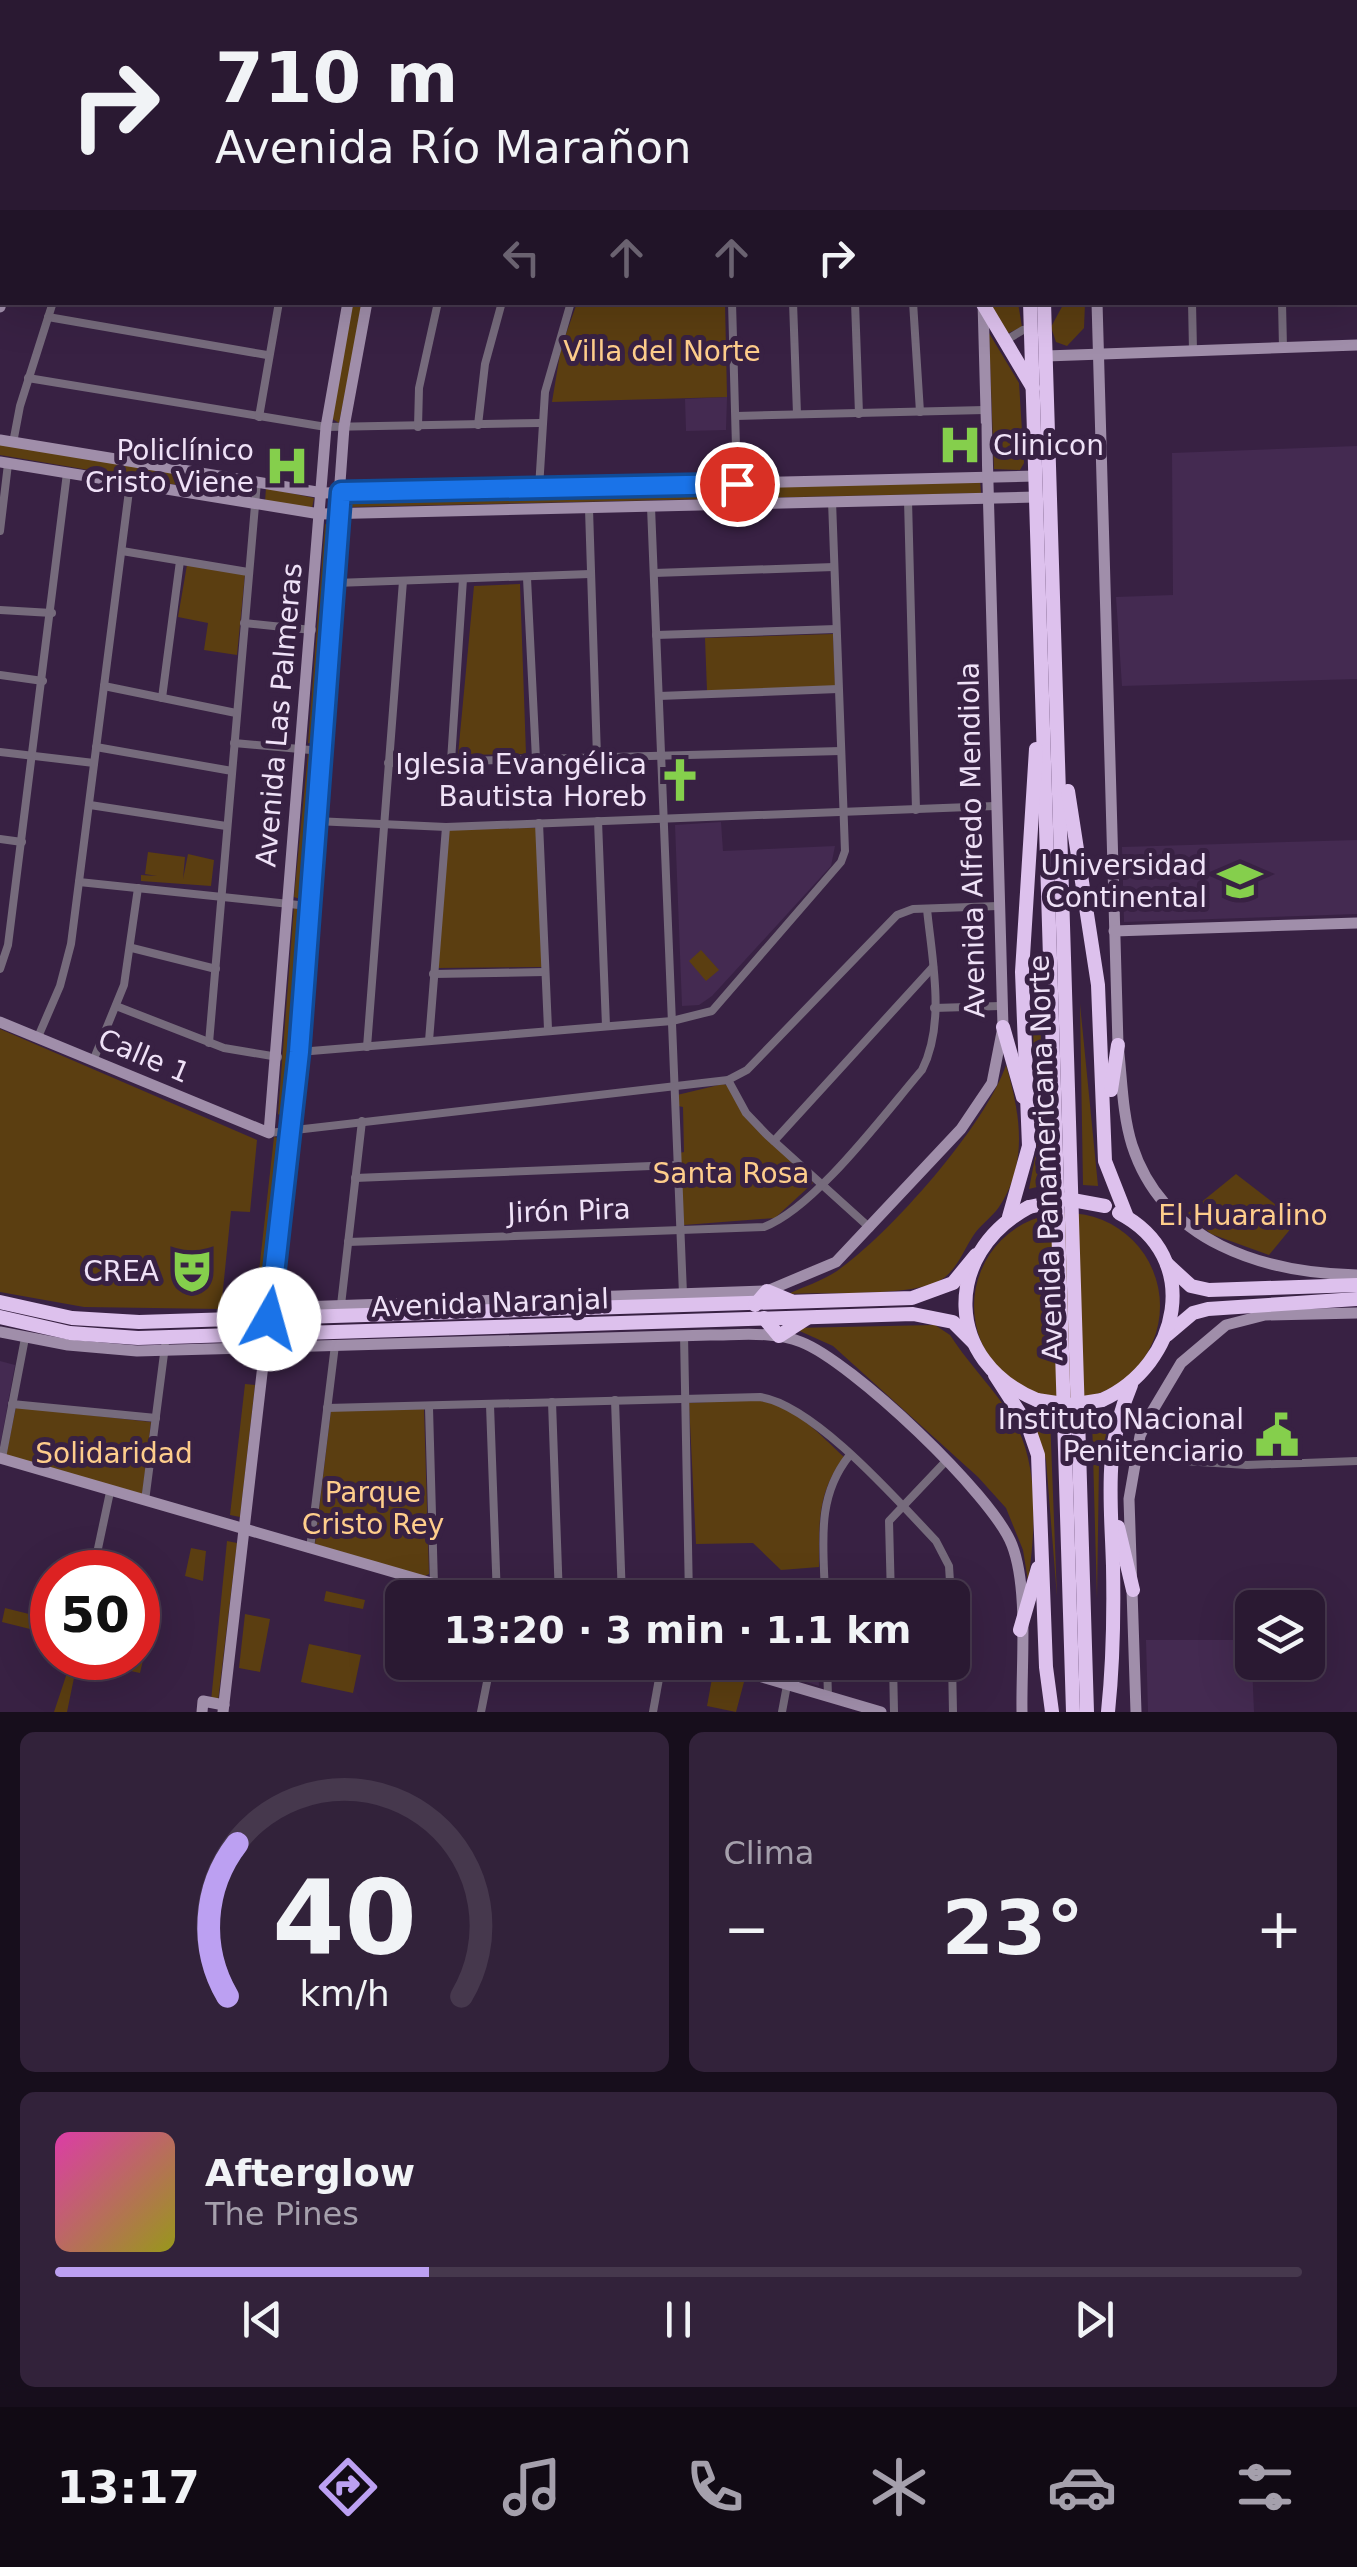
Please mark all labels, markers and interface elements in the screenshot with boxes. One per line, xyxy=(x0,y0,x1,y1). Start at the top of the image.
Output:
text: 710 m xyxy=(215,37,458,119)
icon: right xyxy=(50,40,180,170)
text: Avenida Río Marañon xyxy=(215,121,692,174)
icon: left xyxy=(494,230,549,285)
icon: ahead xyxy=(599,230,654,285)
icon: ahead xyxy=(704,230,759,285)
icon: right xyxy=(809,230,864,285)
park label: Villa del Norte xyxy=(563,335,761,368)
hospital icon: Clinicon xyxy=(936,421,984,469)
place label: Clinicon xyxy=(993,429,1104,462)
place label: Policlínico Cristo Viene xyxy=(85,434,254,499)
hospital icon: Policlínico Cristo Viene xyxy=(263,442,311,490)
pin xyxy=(695,442,780,527)
icon: arrive xyxy=(710,457,765,512)
street label: Avenida Las Palmeras xyxy=(249,562,309,868)
street label: Avenida Alfredo Mendiola xyxy=(952,662,992,1018)
place label: Iglesia Evangélica Bautista Horeb xyxy=(395,748,647,813)
church icon: Iglesia Evangélica Bautista Horeb xyxy=(656,756,704,804)
place label: Universidad Continental xyxy=(1041,849,1207,914)
school or university icon: Universidad Continental xyxy=(1216,857,1264,905)
street label: Avenida Panamericana Norte xyxy=(1022,954,1070,1362)
street label: Calle 1 xyxy=(93,1022,195,1090)
park label: Santa Rosa xyxy=(653,1157,809,1190)
street label: Jirón Pira xyxy=(505,1192,631,1230)
park label: El Huaralino xyxy=(1158,1199,1328,1232)
theatre icon: CREA xyxy=(168,1247,216,1295)
place label: CREA xyxy=(83,1255,159,1288)
position arrow xyxy=(217,1267,321,1371)
street label: Avenida Naranjal xyxy=(371,1282,609,1324)
place label: Instituto Nacional Penitenciario xyxy=(998,1403,1244,1468)
public building icon: Instituto Nacional Penitenciario xyxy=(1253,1411,1301,1459)
park label: Solidaridad xyxy=(35,1437,193,1470)
park label: Parque Cristo Rey xyxy=(302,1476,444,1541)
speed limit sign: 50 xyxy=(30,1550,160,1680)
map controls xyxy=(1235,1590,1325,1680)
button: layers xyxy=(1235,1590,1325,1680)
text: 13:20 · 3 min · 1.1 km xyxy=(444,1608,911,1652)
text: Clima xyxy=(724,1834,814,1872)
text: 40 xyxy=(272,1857,417,1979)
text: 23° xyxy=(942,1884,1084,1972)
text: − xyxy=(724,1897,770,1961)
text: + xyxy=(1256,1897,1302,1961)
text: km/h xyxy=(299,1973,389,2014)
text: Afterglow xyxy=(205,2151,415,2195)
text: The Pines xyxy=(205,2195,359,2233)
icon: previous xyxy=(235,2292,290,2347)
icon: pause xyxy=(651,2292,706,2347)
icon: next xyxy=(1067,2292,1122,2347)
icon: directions xyxy=(313,2452,383,2522)
icon: music xyxy=(497,2452,567,2522)
icon: phone xyxy=(680,2452,750,2522)
icon: climate xyxy=(864,2452,934,2522)
icon: car xyxy=(1047,2452,1117,2522)
icon: filters xyxy=(1230,2452,1300,2522)
text: 13:17 xyxy=(57,2461,200,2514)

